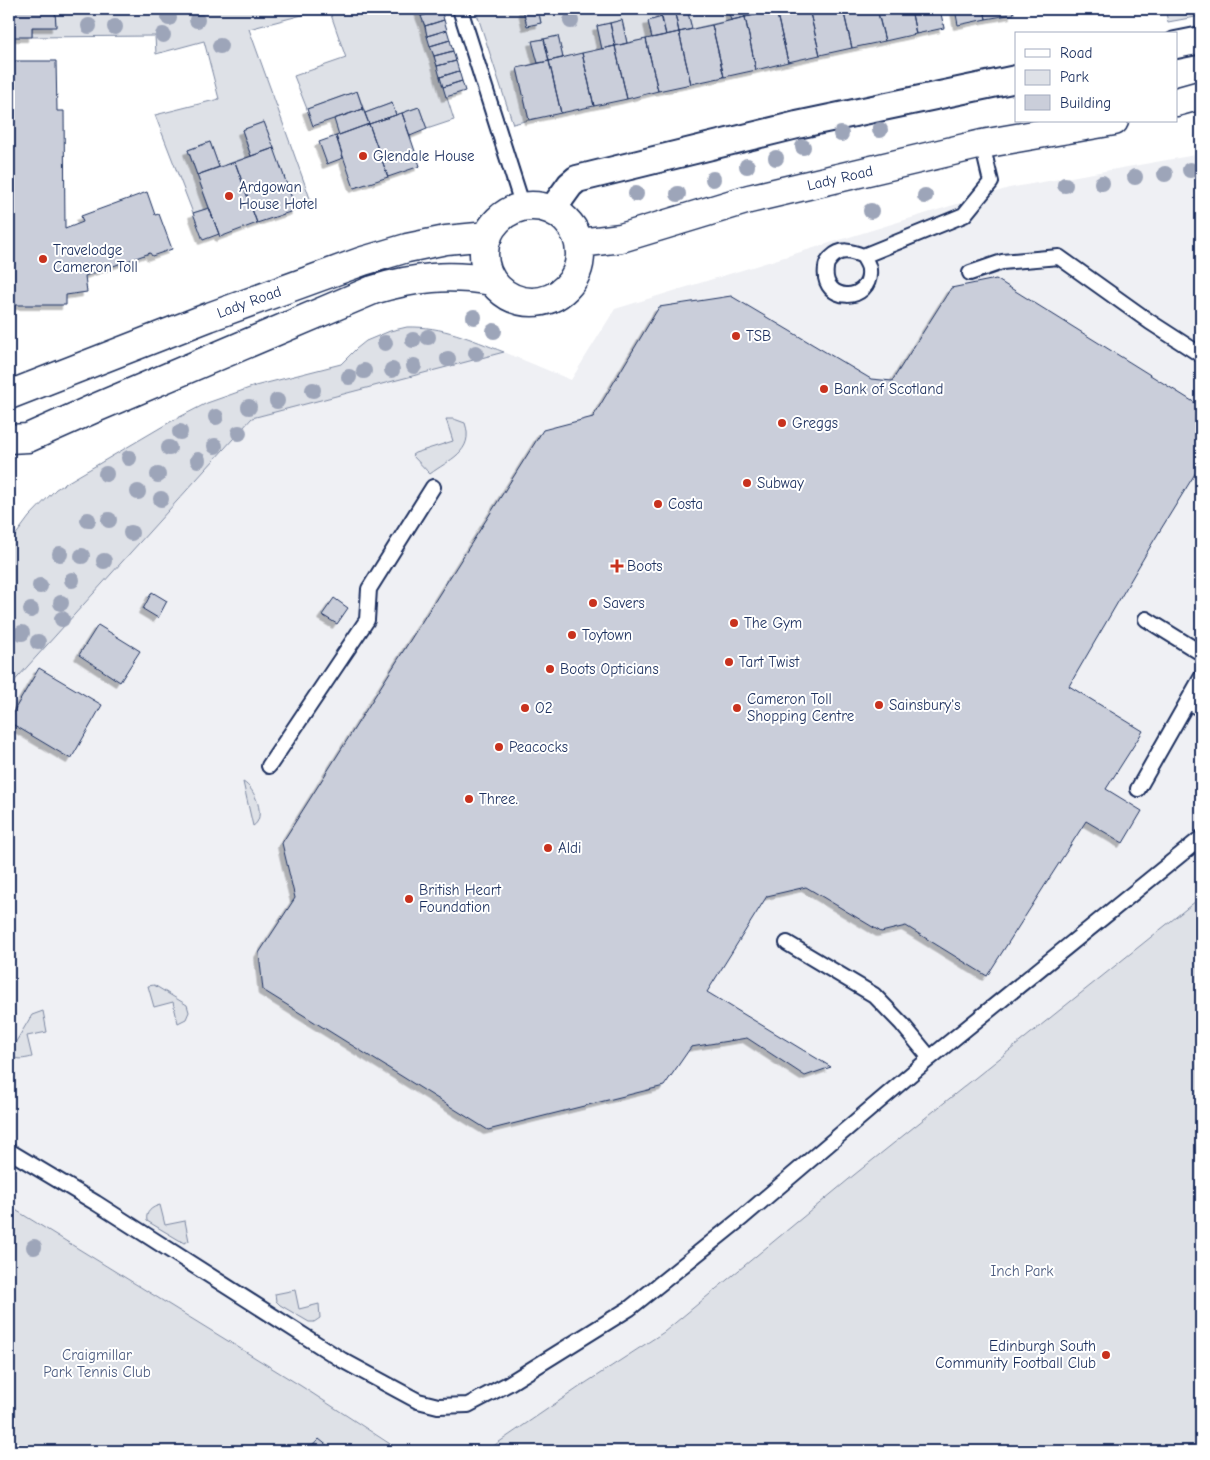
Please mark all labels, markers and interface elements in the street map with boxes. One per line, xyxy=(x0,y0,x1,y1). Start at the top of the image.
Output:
legend xyxy=(1015,32,1178,122)
text: Road xyxy=(1060,44,1092,62)
text: Park xyxy=(1060,68,1089,86)
text: Building xyxy=(1060,94,1111,112)
place label: Glendale House xyxy=(373,147,475,165)
marker: Glendale House xyxy=(357,150,369,162)
street label: Lady Road xyxy=(805,162,875,194)
place label: Ardgowan House Hotel xyxy=(239,178,317,213)
marker: Ardgowan House Hotel xyxy=(223,190,235,202)
place label: Travelodge Cameron Toll xyxy=(53,241,138,276)
marker: Travelodge Cameron Toll xyxy=(37,253,49,265)
street label: Lady Road xyxy=(214,282,284,322)
place label: TSB xyxy=(746,327,771,345)
marker: TSB xyxy=(730,330,742,342)
place label: Bank of Scotland xyxy=(834,380,944,398)
marker: Bank of Scotland xyxy=(818,383,830,395)
place label: Greggs xyxy=(792,414,838,432)
marker: Greggs xyxy=(776,417,788,429)
place label: Subway xyxy=(757,474,804,492)
marker: Subway xyxy=(741,477,753,489)
place label: Costa xyxy=(668,495,703,513)
marker: Costa xyxy=(652,498,664,510)
place label: Boots xyxy=(627,557,663,575)
marker: Boots xyxy=(611,560,623,572)
place label: Savers xyxy=(603,594,645,612)
marker: Savers xyxy=(587,597,599,609)
place label: The Gym xyxy=(744,614,802,632)
marker: The Gym xyxy=(728,617,740,629)
place label: Toytown xyxy=(582,626,632,644)
marker: Toytown xyxy=(566,629,578,641)
place label: Tart Twist xyxy=(739,653,800,671)
marker: Tart Twist xyxy=(723,656,735,668)
place label: Boots Opticians xyxy=(560,660,659,678)
marker: Boots Opticians xyxy=(544,663,556,675)
place label: Cameron Toll Shopping Centre xyxy=(747,690,855,725)
place label: Sainsbury's xyxy=(889,696,961,714)
place label: O2 xyxy=(535,699,553,717)
marker: Sainsbury's xyxy=(873,699,885,711)
marker: O2 xyxy=(519,702,531,714)
marker: Cameron Toll Shopping Centre xyxy=(731,702,743,714)
place label: Peacocks xyxy=(509,738,568,756)
marker: Peacocks xyxy=(493,741,505,753)
place label: Three. xyxy=(479,790,518,808)
marker: Three. xyxy=(463,793,475,805)
place label: Aldi xyxy=(558,839,581,857)
marker: Aldi xyxy=(542,842,554,854)
place label: British Heart Foundation xyxy=(419,881,502,916)
marker: British Heart Foundation xyxy=(403,893,415,905)
park label: Inch Park xyxy=(990,1262,1054,1280)
place label: Edinburgh South Community Football Club xyxy=(935,1337,1096,1372)
park label: Craigmillar Park Tennis Club xyxy=(43,1346,151,1381)
marker: Edinburgh South Community Football Club xyxy=(1100,1349,1112,1361)

